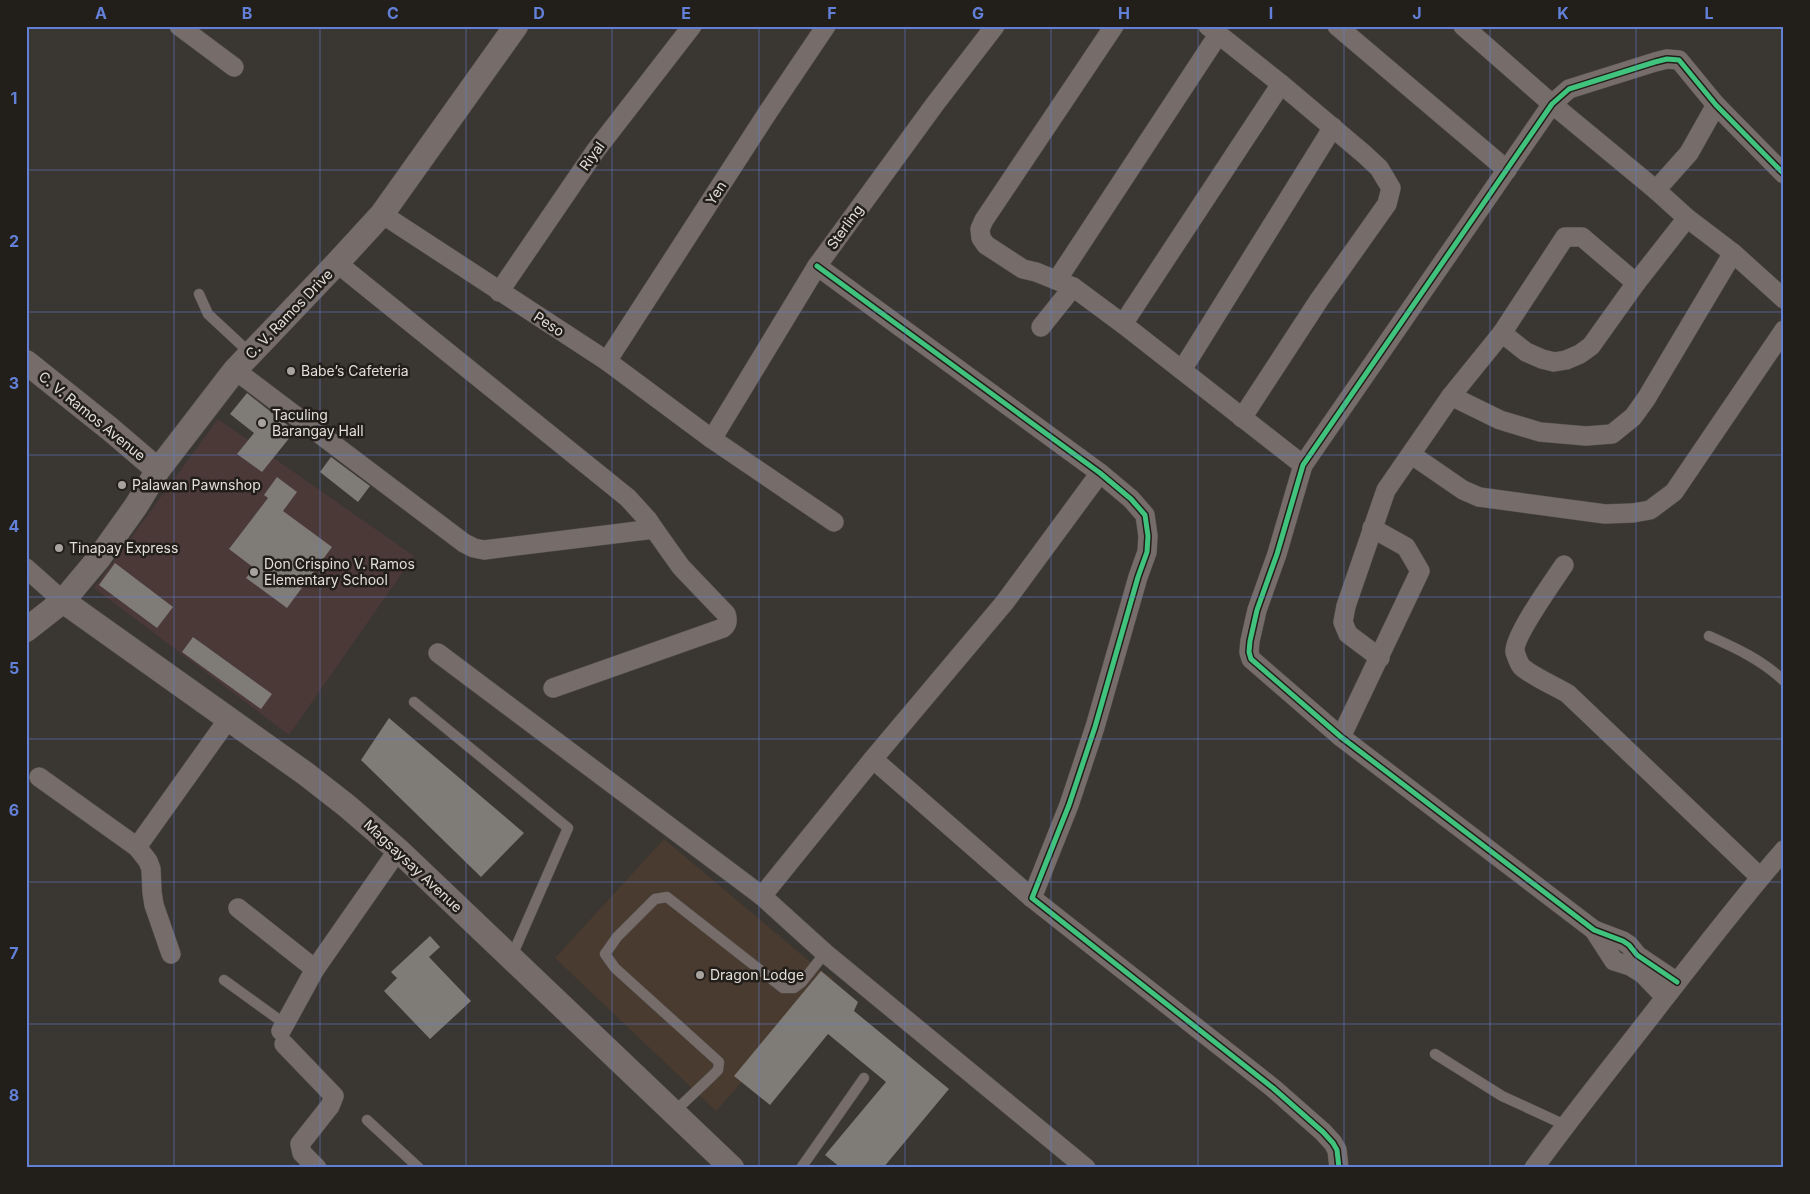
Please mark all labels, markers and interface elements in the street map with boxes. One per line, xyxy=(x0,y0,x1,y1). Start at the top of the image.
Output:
text: A xyxy=(95,3,107,23)
text: B xyxy=(242,3,252,23)
text: C xyxy=(387,3,399,23)
text: D xyxy=(533,3,545,23)
text: E xyxy=(681,3,691,23)
text: F xyxy=(827,3,837,23)
text: G xyxy=(972,3,984,23)
text: H xyxy=(1118,3,1130,23)
text: I xyxy=(1269,3,1273,23)
text: J xyxy=(1412,3,1422,23)
text: K xyxy=(1557,3,1569,23)
text: L xyxy=(1704,3,1714,23)
text: 1 xyxy=(11,88,17,108)
street label: Riyal xyxy=(575,138,608,173)
street label: Yen xyxy=(702,178,729,208)
street label: Sterling xyxy=(823,201,866,252)
text: 2 xyxy=(9,231,19,251)
street label: C. V. Ramos Drive xyxy=(242,265,336,362)
street label: Peso xyxy=(531,308,568,340)
place label: Babe’s Cafeteria xyxy=(301,362,409,379)
marker: Babe’s Cafeteria xyxy=(285,365,297,377)
street label: C. V. Ramos Avenue xyxy=(35,367,149,464)
text: 3 xyxy=(9,373,19,393)
place label: Taculing Barangay Hall xyxy=(272,406,364,439)
marker: Taculing Barangay Hall xyxy=(256,417,268,429)
place label: Palawan Pawnshop xyxy=(132,476,261,493)
marker: Palawan Pawnshop xyxy=(116,479,128,491)
text: 4 xyxy=(9,516,20,536)
place label: Tinapay Express xyxy=(69,539,178,556)
marker: Tinapay Express xyxy=(53,542,65,554)
place label: Don Crispino V. Ramos Elementary School xyxy=(264,555,415,588)
marker: Don Crispino V. Ramos Elementary School xyxy=(248,566,260,578)
text: 5 xyxy=(9,658,19,678)
text: 6 xyxy=(9,800,19,820)
street label: Magsaysay Avenue xyxy=(361,816,466,916)
text: 7 xyxy=(9,943,19,963)
place label: Dragon Lodge xyxy=(710,966,804,983)
marker: Dragon Lodge xyxy=(694,969,706,981)
text: 8 xyxy=(9,1085,19,1105)

